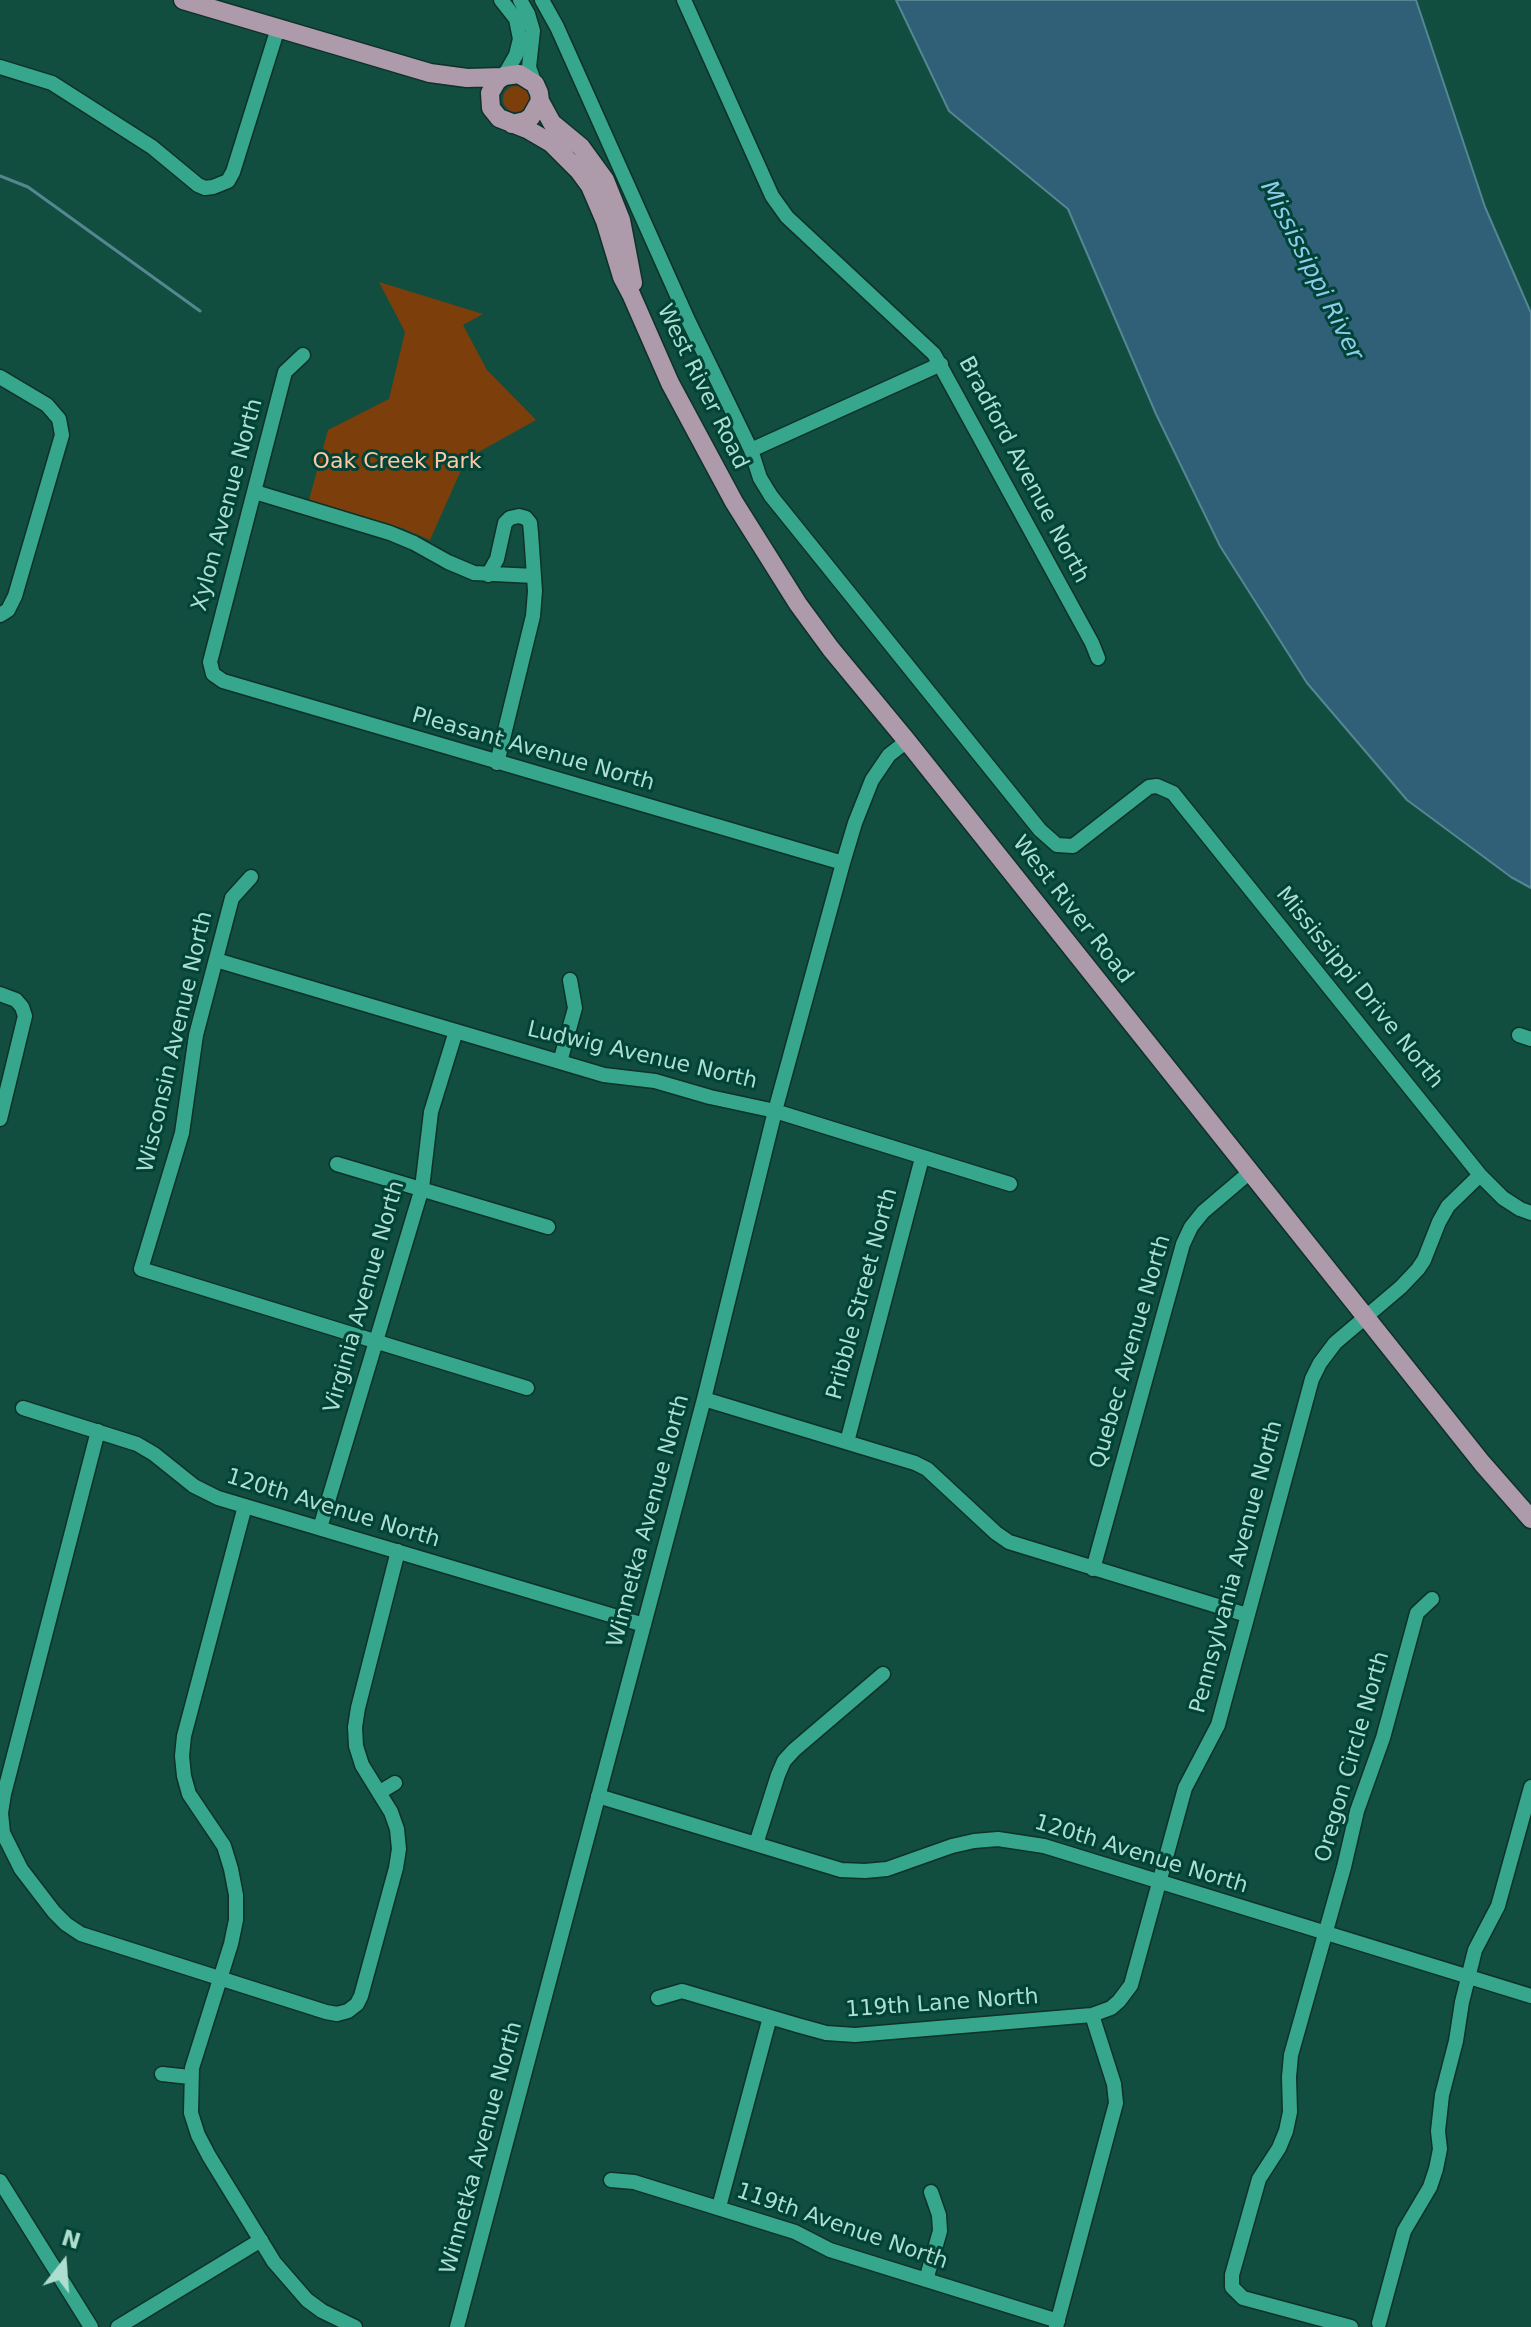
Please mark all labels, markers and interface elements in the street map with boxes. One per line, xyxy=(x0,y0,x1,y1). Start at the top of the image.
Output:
water label: Mississippi River xyxy=(1253,176,1369,366)
street label: West River Road xyxy=(651,300,753,474)
street label: Bradford Avenue North xyxy=(952,352,1094,588)
street label: Xylon Avenue North xyxy=(187,396,269,614)
park label: Oak Creek Park xyxy=(313,449,481,475)
street label: Pleasant Avenue North xyxy=(409,703,657,797)
street label: West River Road xyxy=(1006,831,1138,989)
street label: Mississippi Drive North xyxy=(1270,882,1448,1094)
street label: Wisconsin Avenue North xyxy=(133,909,219,1175)
street label: Ludwig Avenue North xyxy=(524,1017,760,1095)
street label: Virginia Avenue North xyxy=(319,1178,411,1416)
street label: Pribble Street North xyxy=(822,1185,904,1403)
street label: Quebec Avenue North xyxy=(1085,1232,1177,1472)
street label: Winnetka Avenue North xyxy=(603,1392,695,1650)
street label: Pennsylvania Avenue North xyxy=(1185,1418,1289,1716)
street label: 120th Avenue North xyxy=(223,1464,443,1554)
street label: Oregon Circle North xyxy=(1310,1649,1396,1865)
street label: 120th Avenue North xyxy=(1031,1810,1251,1900)
street label: 119th Lane North xyxy=(845,1984,1039,2024)
street label: Winnetka Avenue North xyxy=(436,2019,528,2277)
street label: 119th Avenue North xyxy=(733,2178,951,2276)
north arrow xyxy=(24,2223,104,2303)
text: N xyxy=(59,2225,84,2254)

